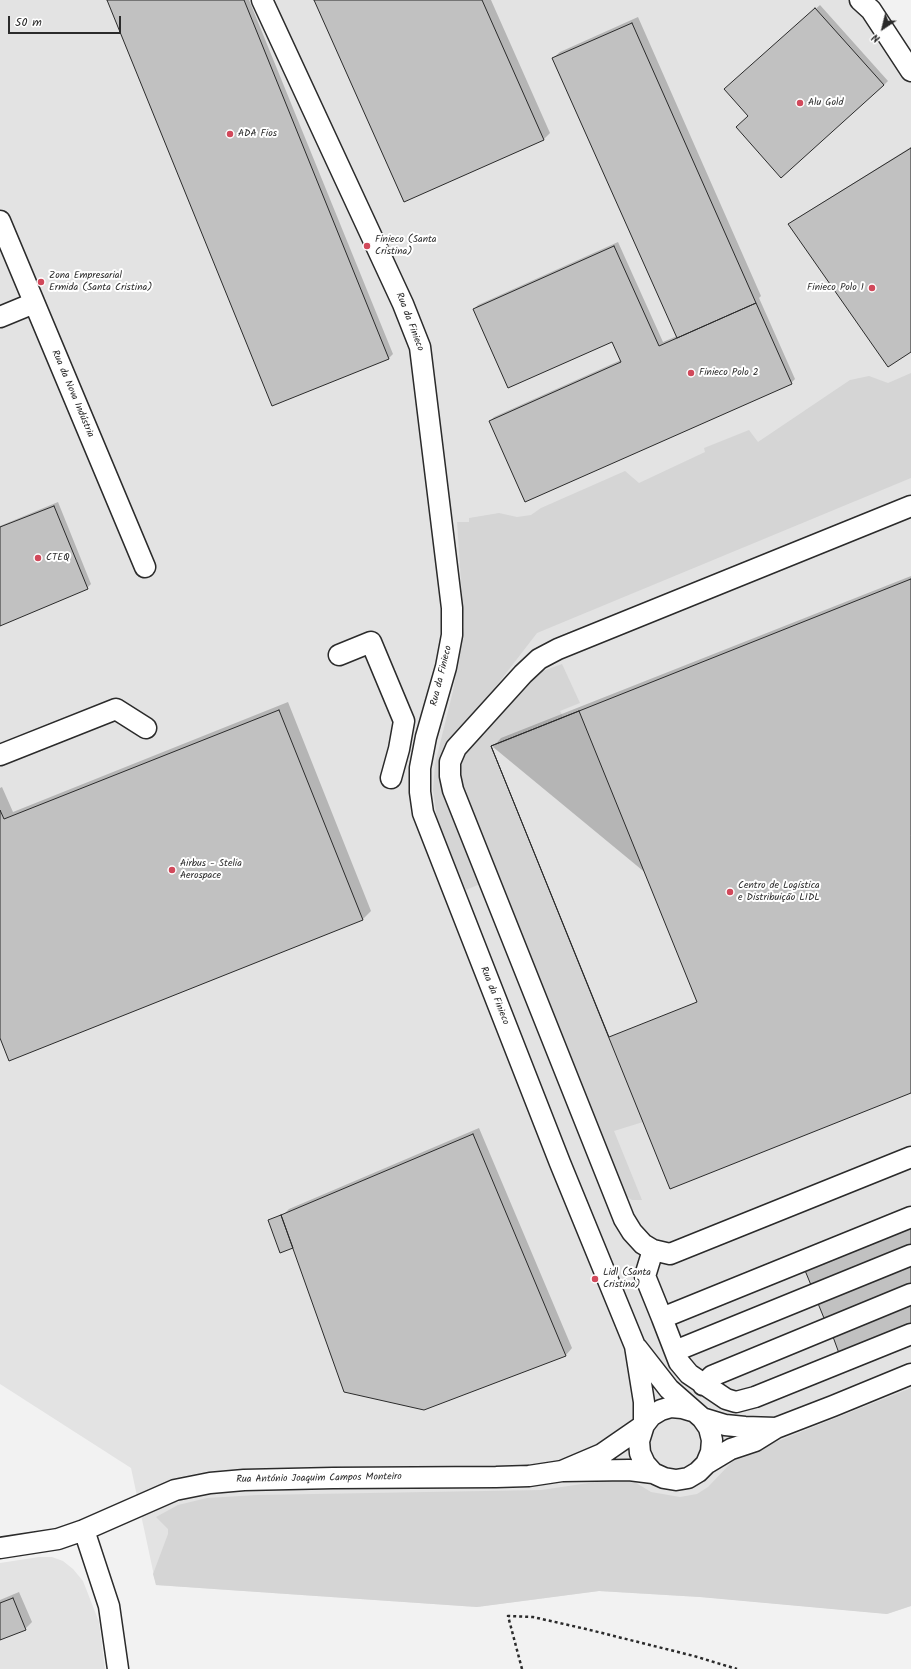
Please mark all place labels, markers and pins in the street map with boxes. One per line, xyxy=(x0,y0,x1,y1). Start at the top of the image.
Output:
place label: Alu Gold xyxy=(808,97,843,109)
marker: Alu Gold xyxy=(795,98,805,108)
place label: ADA Fios xyxy=(238,128,277,140)
marker: ADA Fios xyxy=(225,129,235,139)
place label: Finieco (Santa Cristina) xyxy=(375,234,437,258)
marker: Finieco (Santa Cristina) xyxy=(362,241,372,251)
place label: Zona Empresarial Ermida (Santa Cristina) xyxy=(49,270,152,294)
marker: Zona Empresarial Ermida (Santa Cristina) xyxy=(36,277,46,287)
place label: Finieco Polo 1 xyxy=(807,282,864,294)
marker: Finieco Polo 1 xyxy=(867,283,877,293)
place label: Finieco Polo 2 xyxy=(699,367,759,379)
marker: Finieco Polo 2 xyxy=(686,368,696,378)
place label: CTEQ xyxy=(46,552,70,564)
marker: CTEQ xyxy=(33,553,43,563)
place label: Airbus - Stelia Aerospace xyxy=(180,858,242,882)
marker: Airbus - Stelia Aerospace xyxy=(167,865,177,875)
place label: Centro de Logística e Distribuição LIDL xyxy=(738,880,820,904)
marker: Centro de Logística e Distribuição LIDL xyxy=(725,887,735,897)
place label: Lidl (Santa Cristina) xyxy=(603,1267,651,1290)
marker: Lidl (Santa Cristina) xyxy=(590,1274,600,1284)

